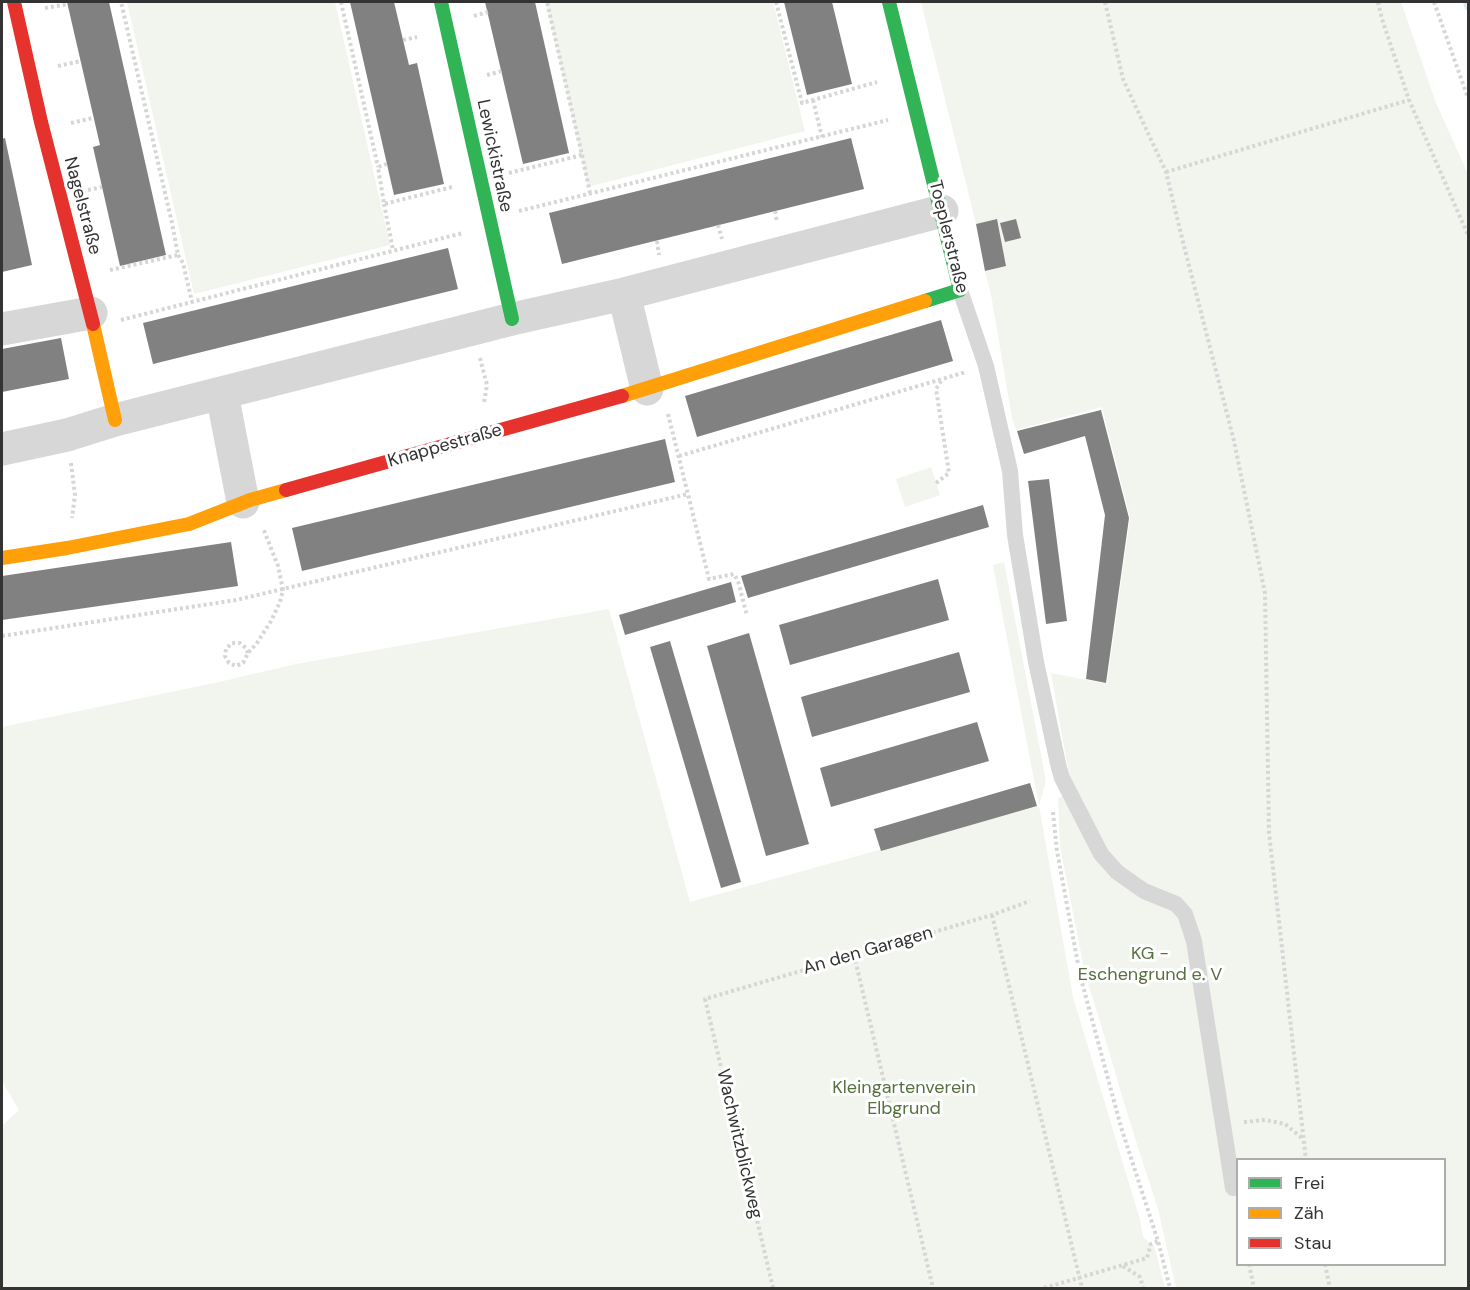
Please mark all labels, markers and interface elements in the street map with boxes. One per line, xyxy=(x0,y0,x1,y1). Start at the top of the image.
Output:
street label: Lewickistraße xyxy=(472,98,516,214)
street label: Nagelstraße xyxy=(59,155,105,257)
street label: Toeplerstraße xyxy=(924,178,972,296)
street label: Knappestraße xyxy=(386,419,504,473)
street label: An den Garagen xyxy=(801,922,935,980)
park label: KG - Eschengrund e. V xyxy=(1078,943,1222,986)
street label: Wachwitzblickweg xyxy=(711,1067,767,1221)
park label: Kleingartenverein Elbgrund xyxy=(832,1077,976,1120)
legend xyxy=(1236,1158,1446,1266)
text: Frei xyxy=(1294,1171,1325,1195)
text: Zäh xyxy=(1294,1201,1324,1225)
text: Stau xyxy=(1294,1231,1332,1255)

